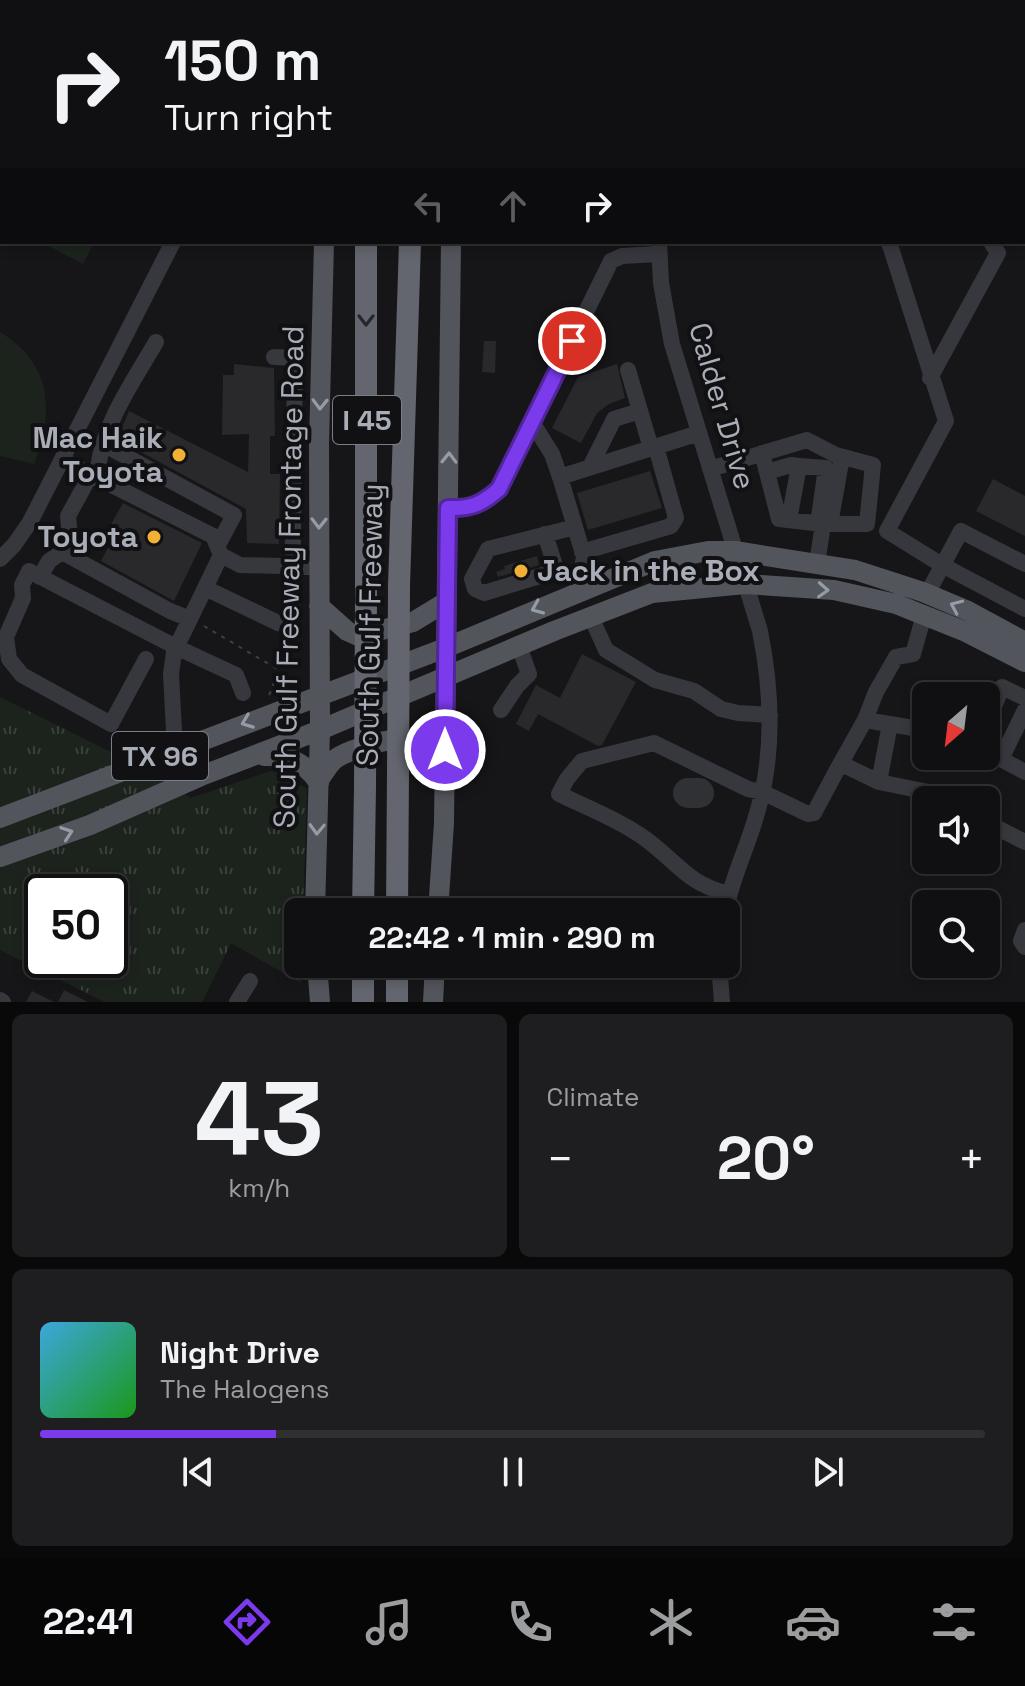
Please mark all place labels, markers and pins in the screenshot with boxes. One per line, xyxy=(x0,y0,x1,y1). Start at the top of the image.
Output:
pin xyxy=(538,307,606,375)
place label: Mac Haik Toyota xyxy=(32,418,163,491)
marker: Mac Haik Toyota xyxy=(170,446,188,464)
place label: Toyota xyxy=(37,517,138,556)
marker: Toyota xyxy=(145,528,163,546)
place label: Jack in the Box xyxy=(537,551,760,590)
marker: Jack in the Box xyxy=(512,562,530,580)

